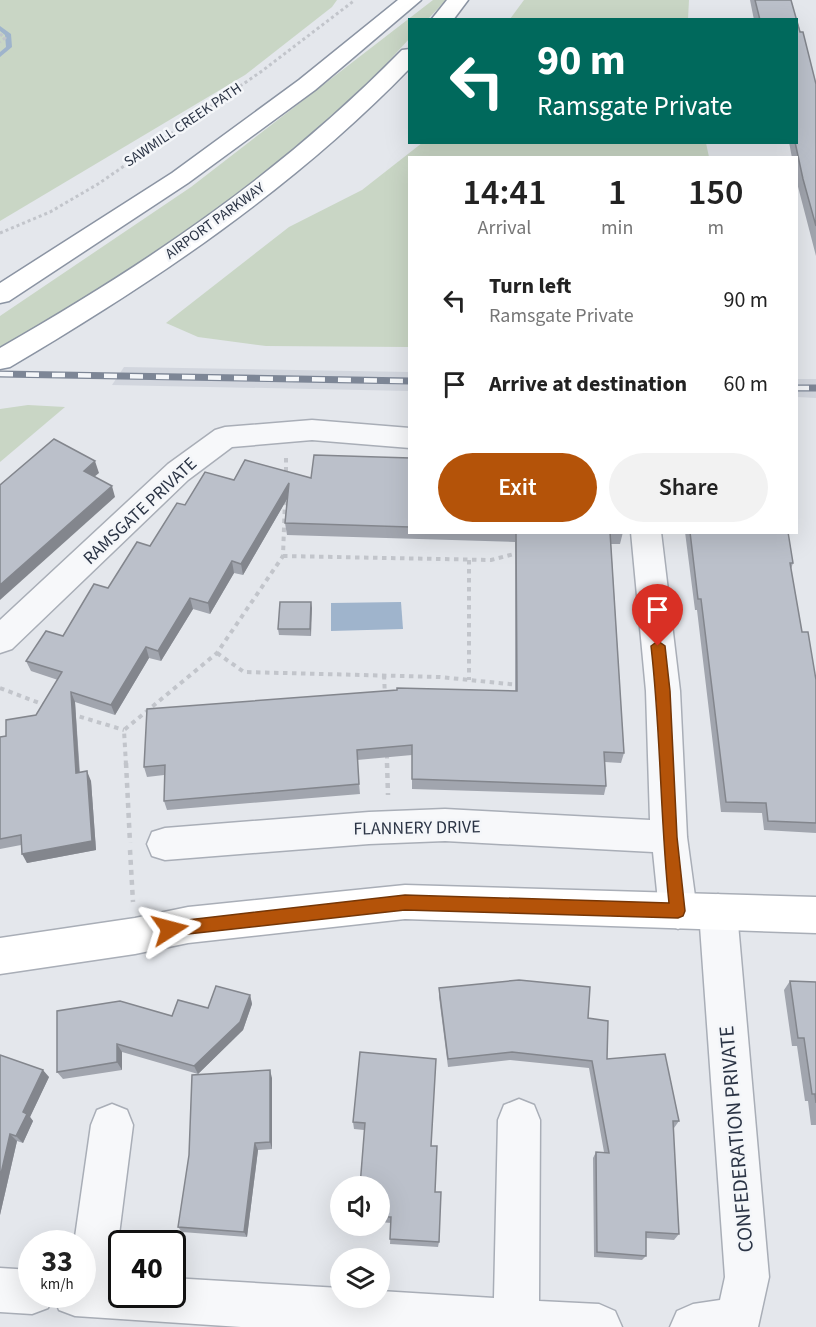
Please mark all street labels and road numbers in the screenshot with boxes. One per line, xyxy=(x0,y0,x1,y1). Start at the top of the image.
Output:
street label: SAWMILL CREEK PATH xyxy=(120,78,246,172)
street label: AIRPORT PARKWAY xyxy=(161,177,270,264)
street label: RAMSGATE PRIVATE xyxy=(78,452,202,570)
street label: FLANNERY DRIVE xyxy=(353,814,481,842)
street label: CONFEDERATION PRIVATE xyxy=(711,1024,761,1254)

